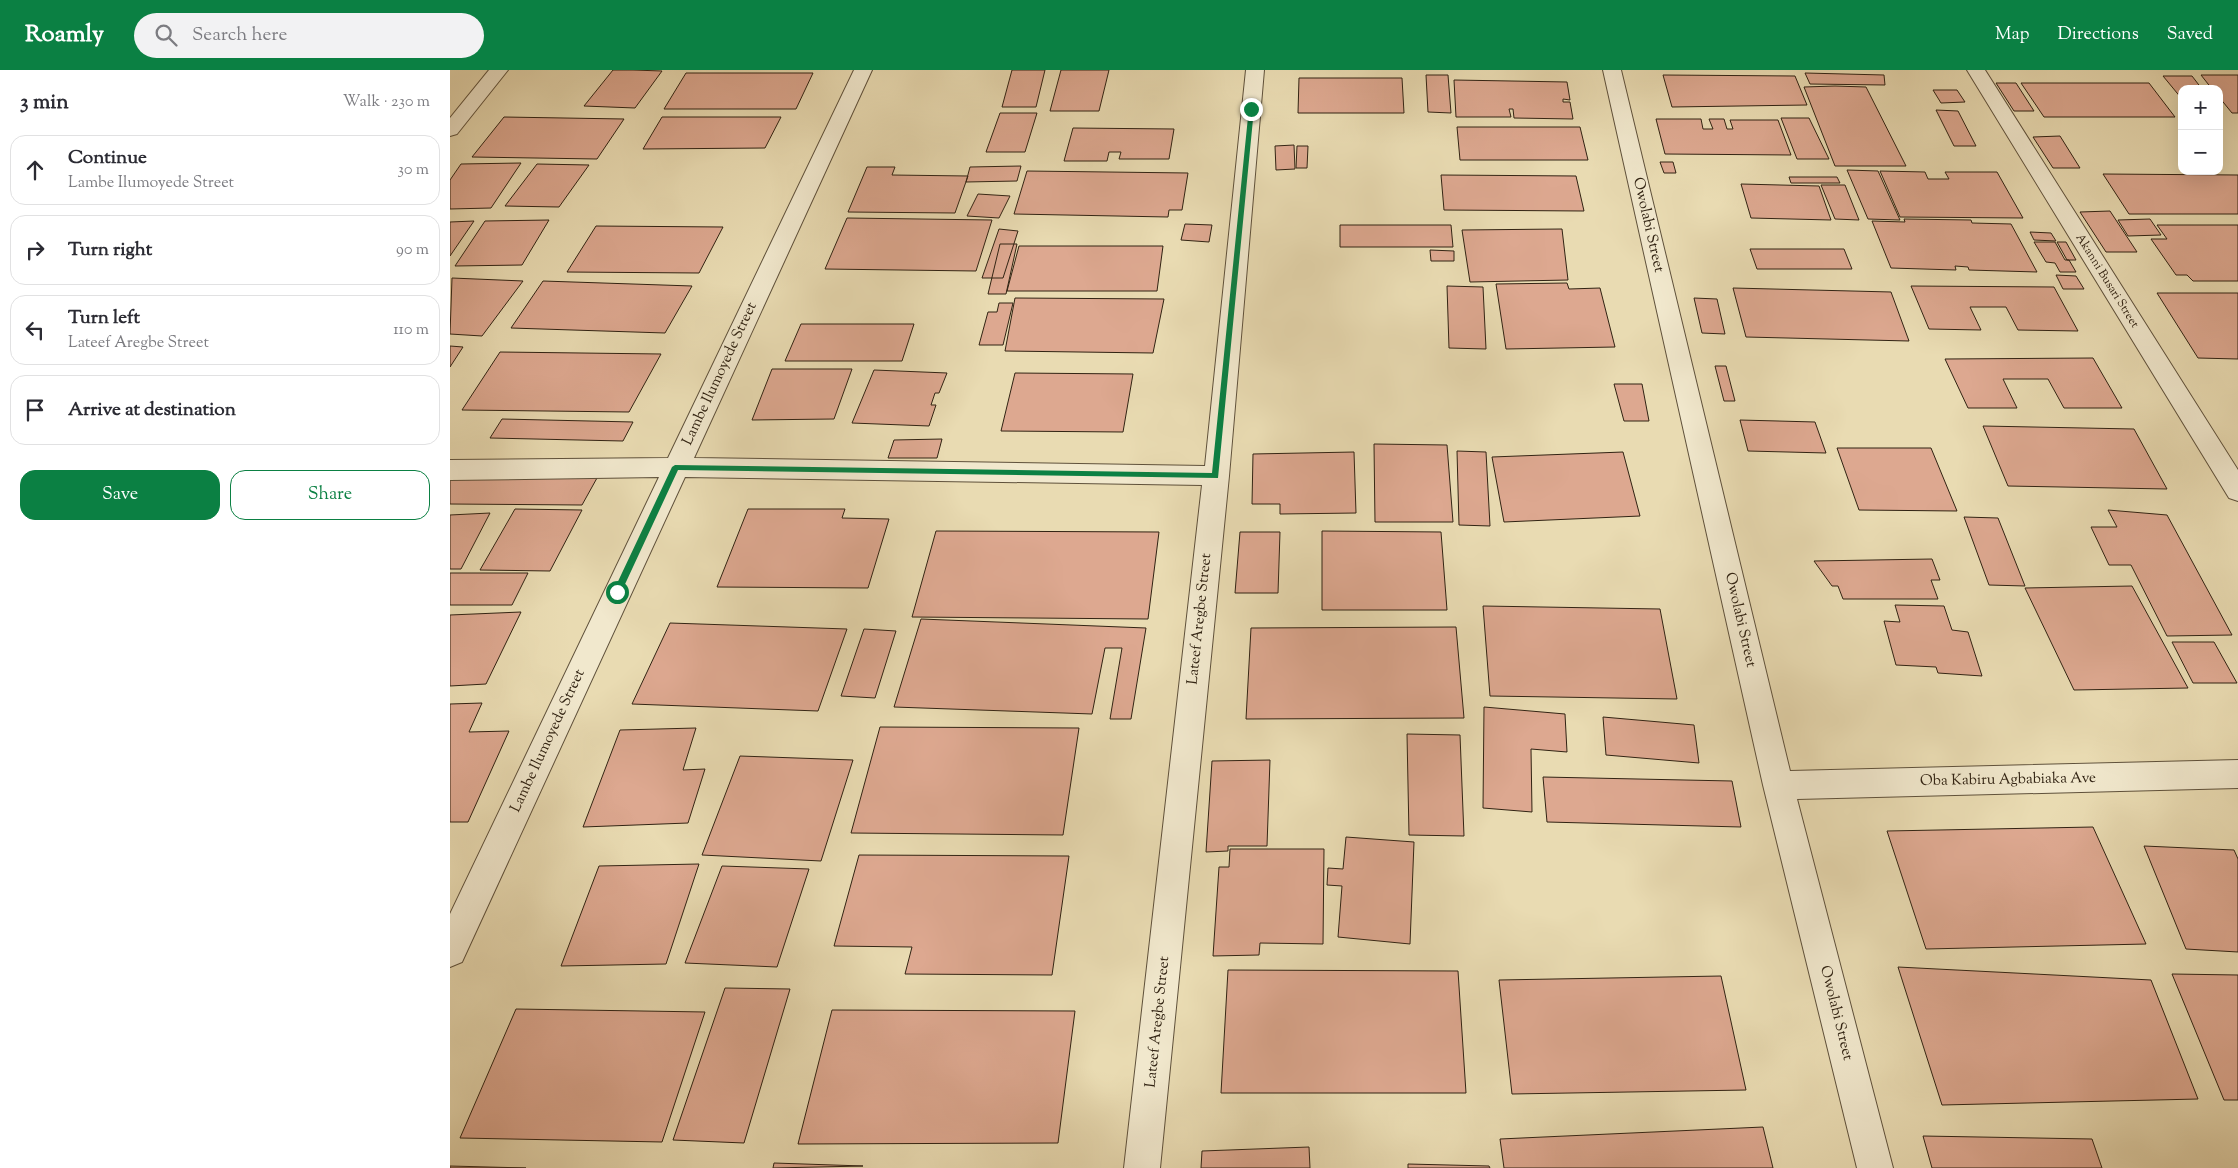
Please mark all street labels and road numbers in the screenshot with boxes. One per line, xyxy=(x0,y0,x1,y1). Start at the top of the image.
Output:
street label: Owolabi Street xyxy=(1627,175,1669,275)
street label: Akanni Busari Street xyxy=(2071,230,2143,332)
street label: Lambe Ilumoyede Street xyxy=(678,299,762,449)
street label: Lateef Aregbe Street xyxy=(1183,552,1217,686)
street label: Owolabi Street xyxy=(1719,570,1761,670)
street label: Lambe Ilumoyede Street xyxy=(506,666,590,816)
street label: Oba Kabiru Agbabiaka Ave xyxy=(1920,768,2096,792)
street label: Lateef Aregbe Street xyxy=(1141,955,1175,1089)
street label: Owolabi Street xyxy=(1814,963,1858,1063)

